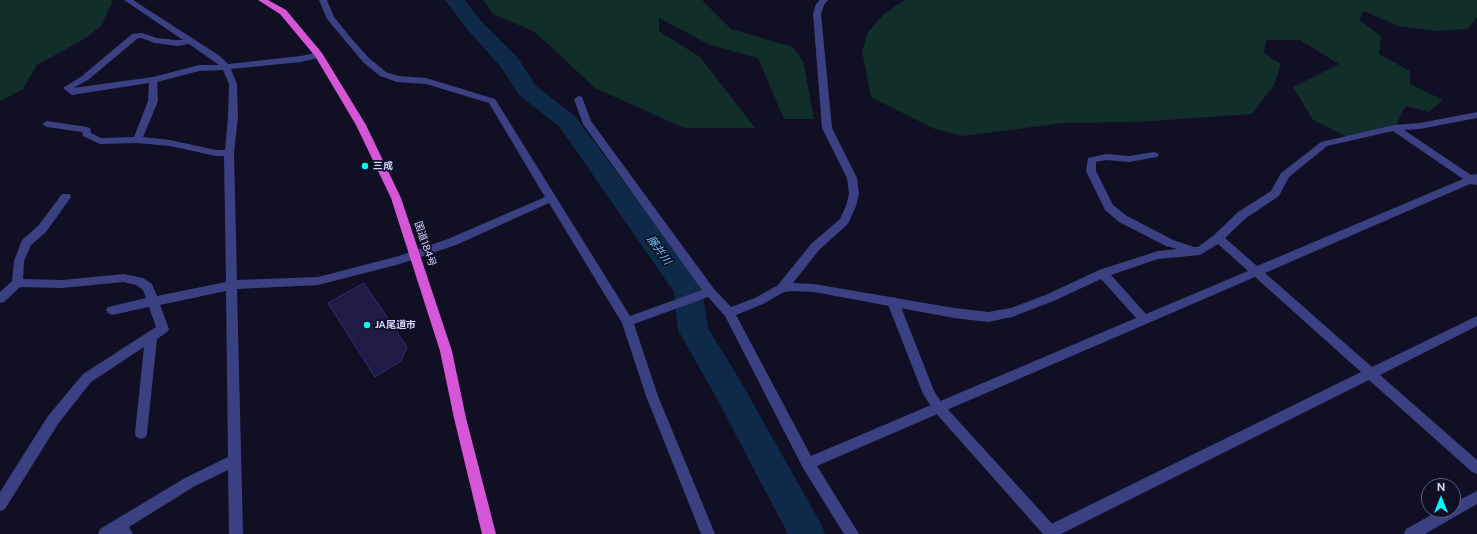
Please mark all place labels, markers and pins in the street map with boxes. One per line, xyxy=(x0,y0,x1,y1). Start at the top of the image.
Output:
place label: 三成 xyxy=(373,160,393,172)
marker: 三成 xyxy=(360,161,370,171)
place label: JA尾道市 xyxy=(375,319,416,331)
marker: JA尾道市 xyxy=(362,320,372,330)

